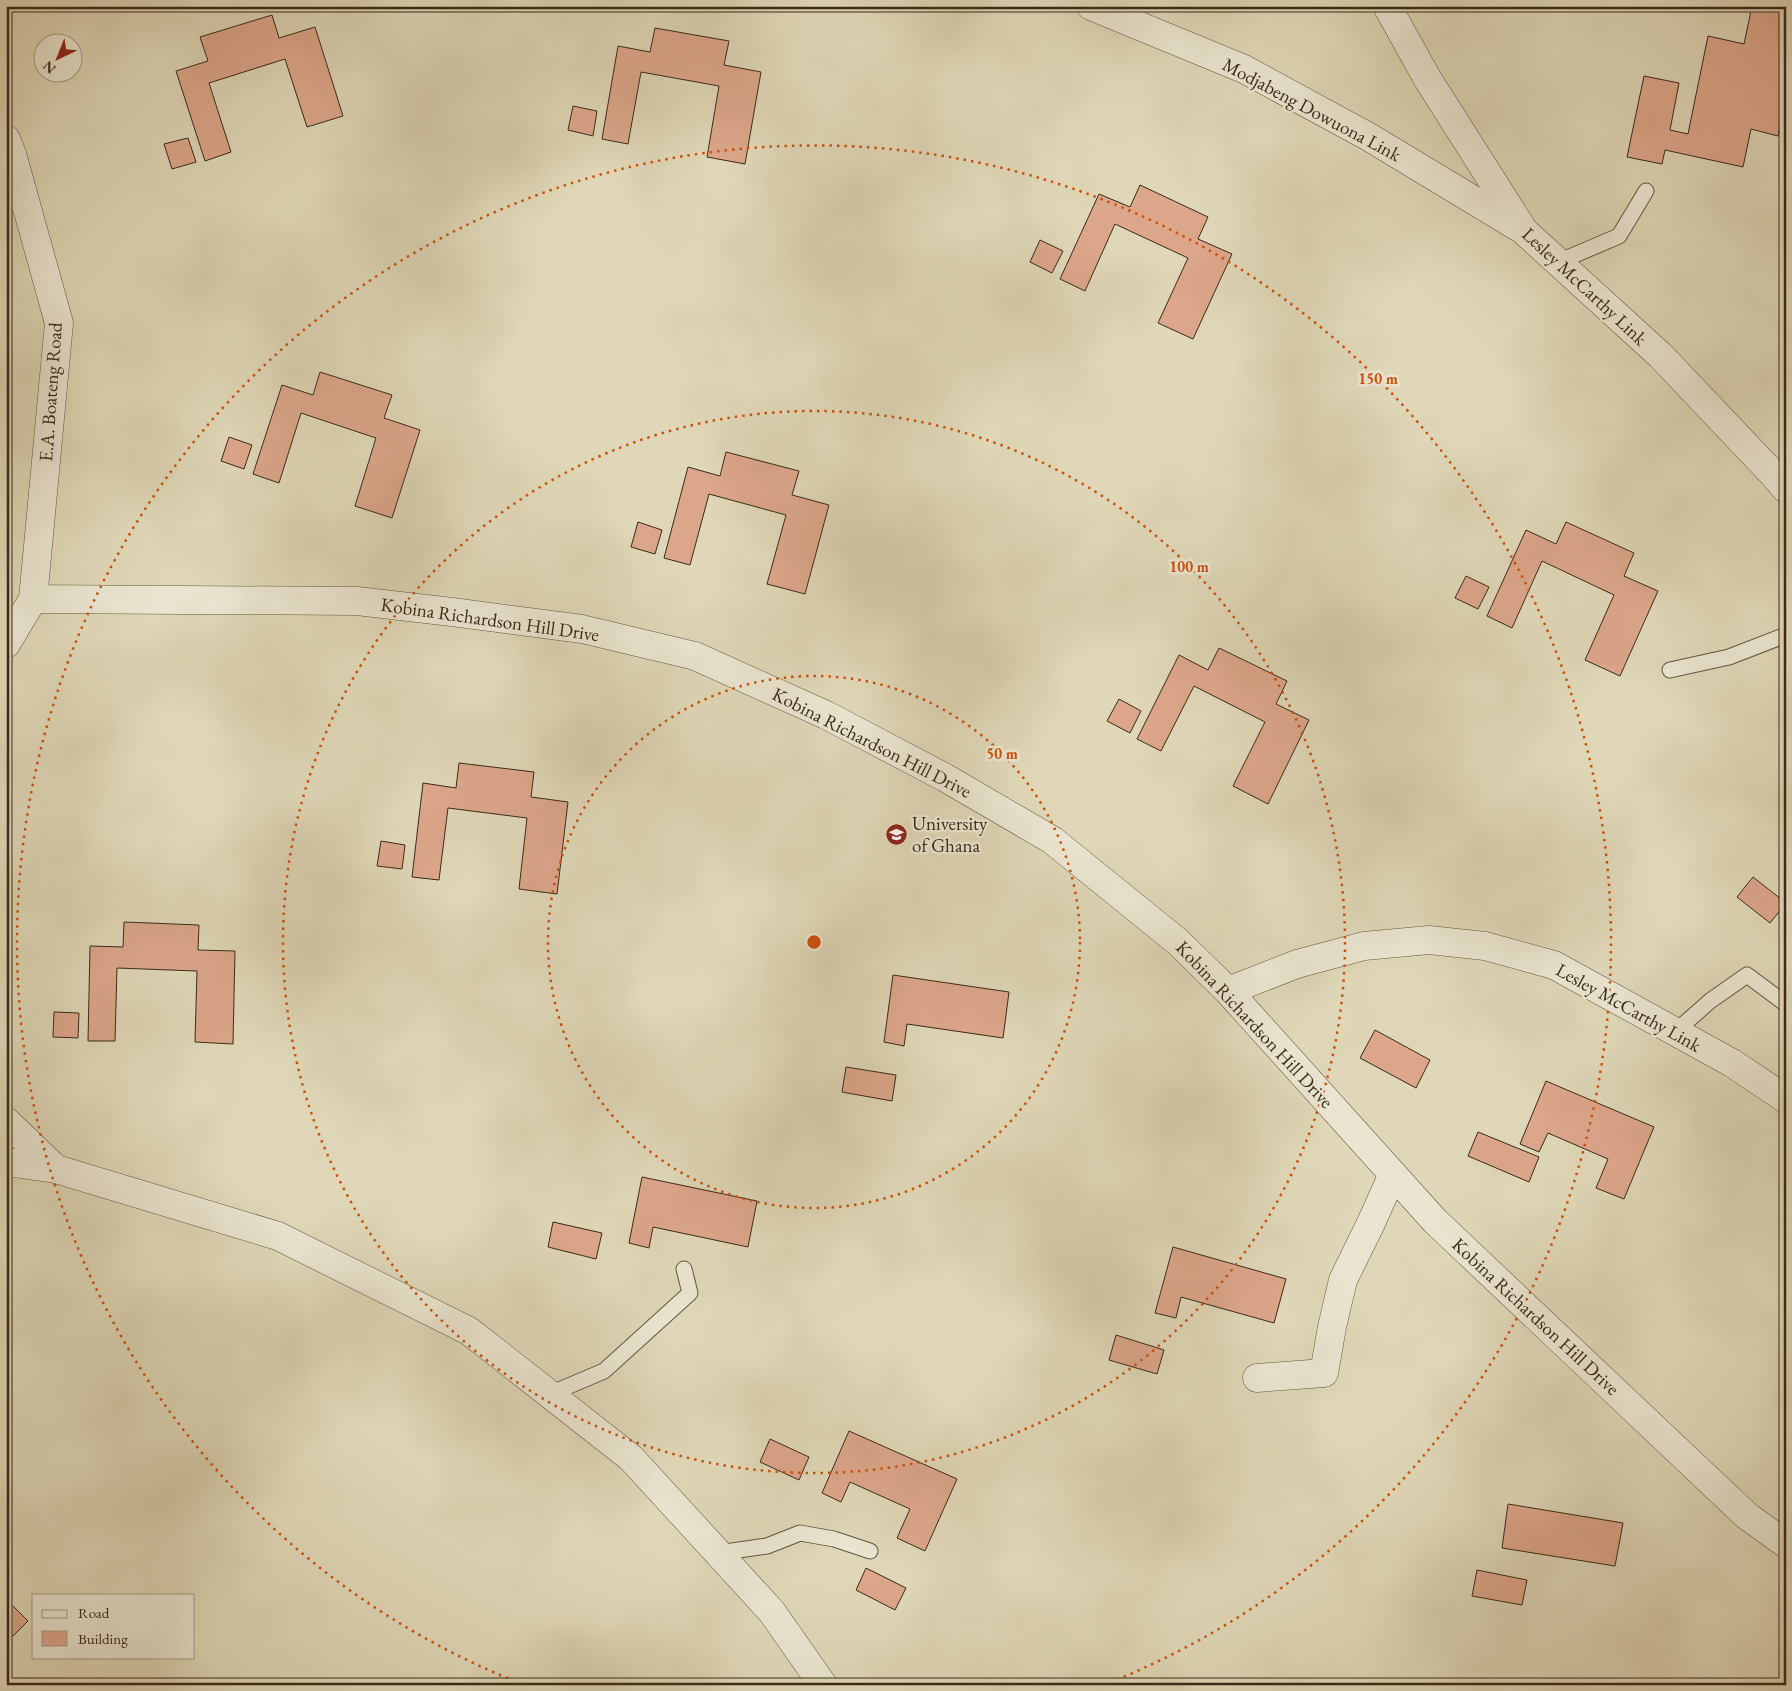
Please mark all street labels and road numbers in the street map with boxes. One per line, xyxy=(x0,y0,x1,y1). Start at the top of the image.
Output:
street label: Modjabeng Dowuona Link xyxy=(1218,52,1406,168)
street label: Lesley McCarthy Link xyxy=(1517,222,1653,352)
street label: E.A. Boateng Road xyxy=(33,321,68,462)
street label: Kobina Richardson Hill Drive xyxy=(379,592,601,647)
street label: Kobina Richardson Hill Drive xyxy=(768,681,976,804)
street label: Kobina Richardson Hill Drive xyxy=(1170,935,1339,1113)
street label: Lesley McCarthy Link xyxy=(1552,957,1707,1058)
street label: Kobina Richardson Hill Drive xyxy=(1447,1232,1625,1401)

